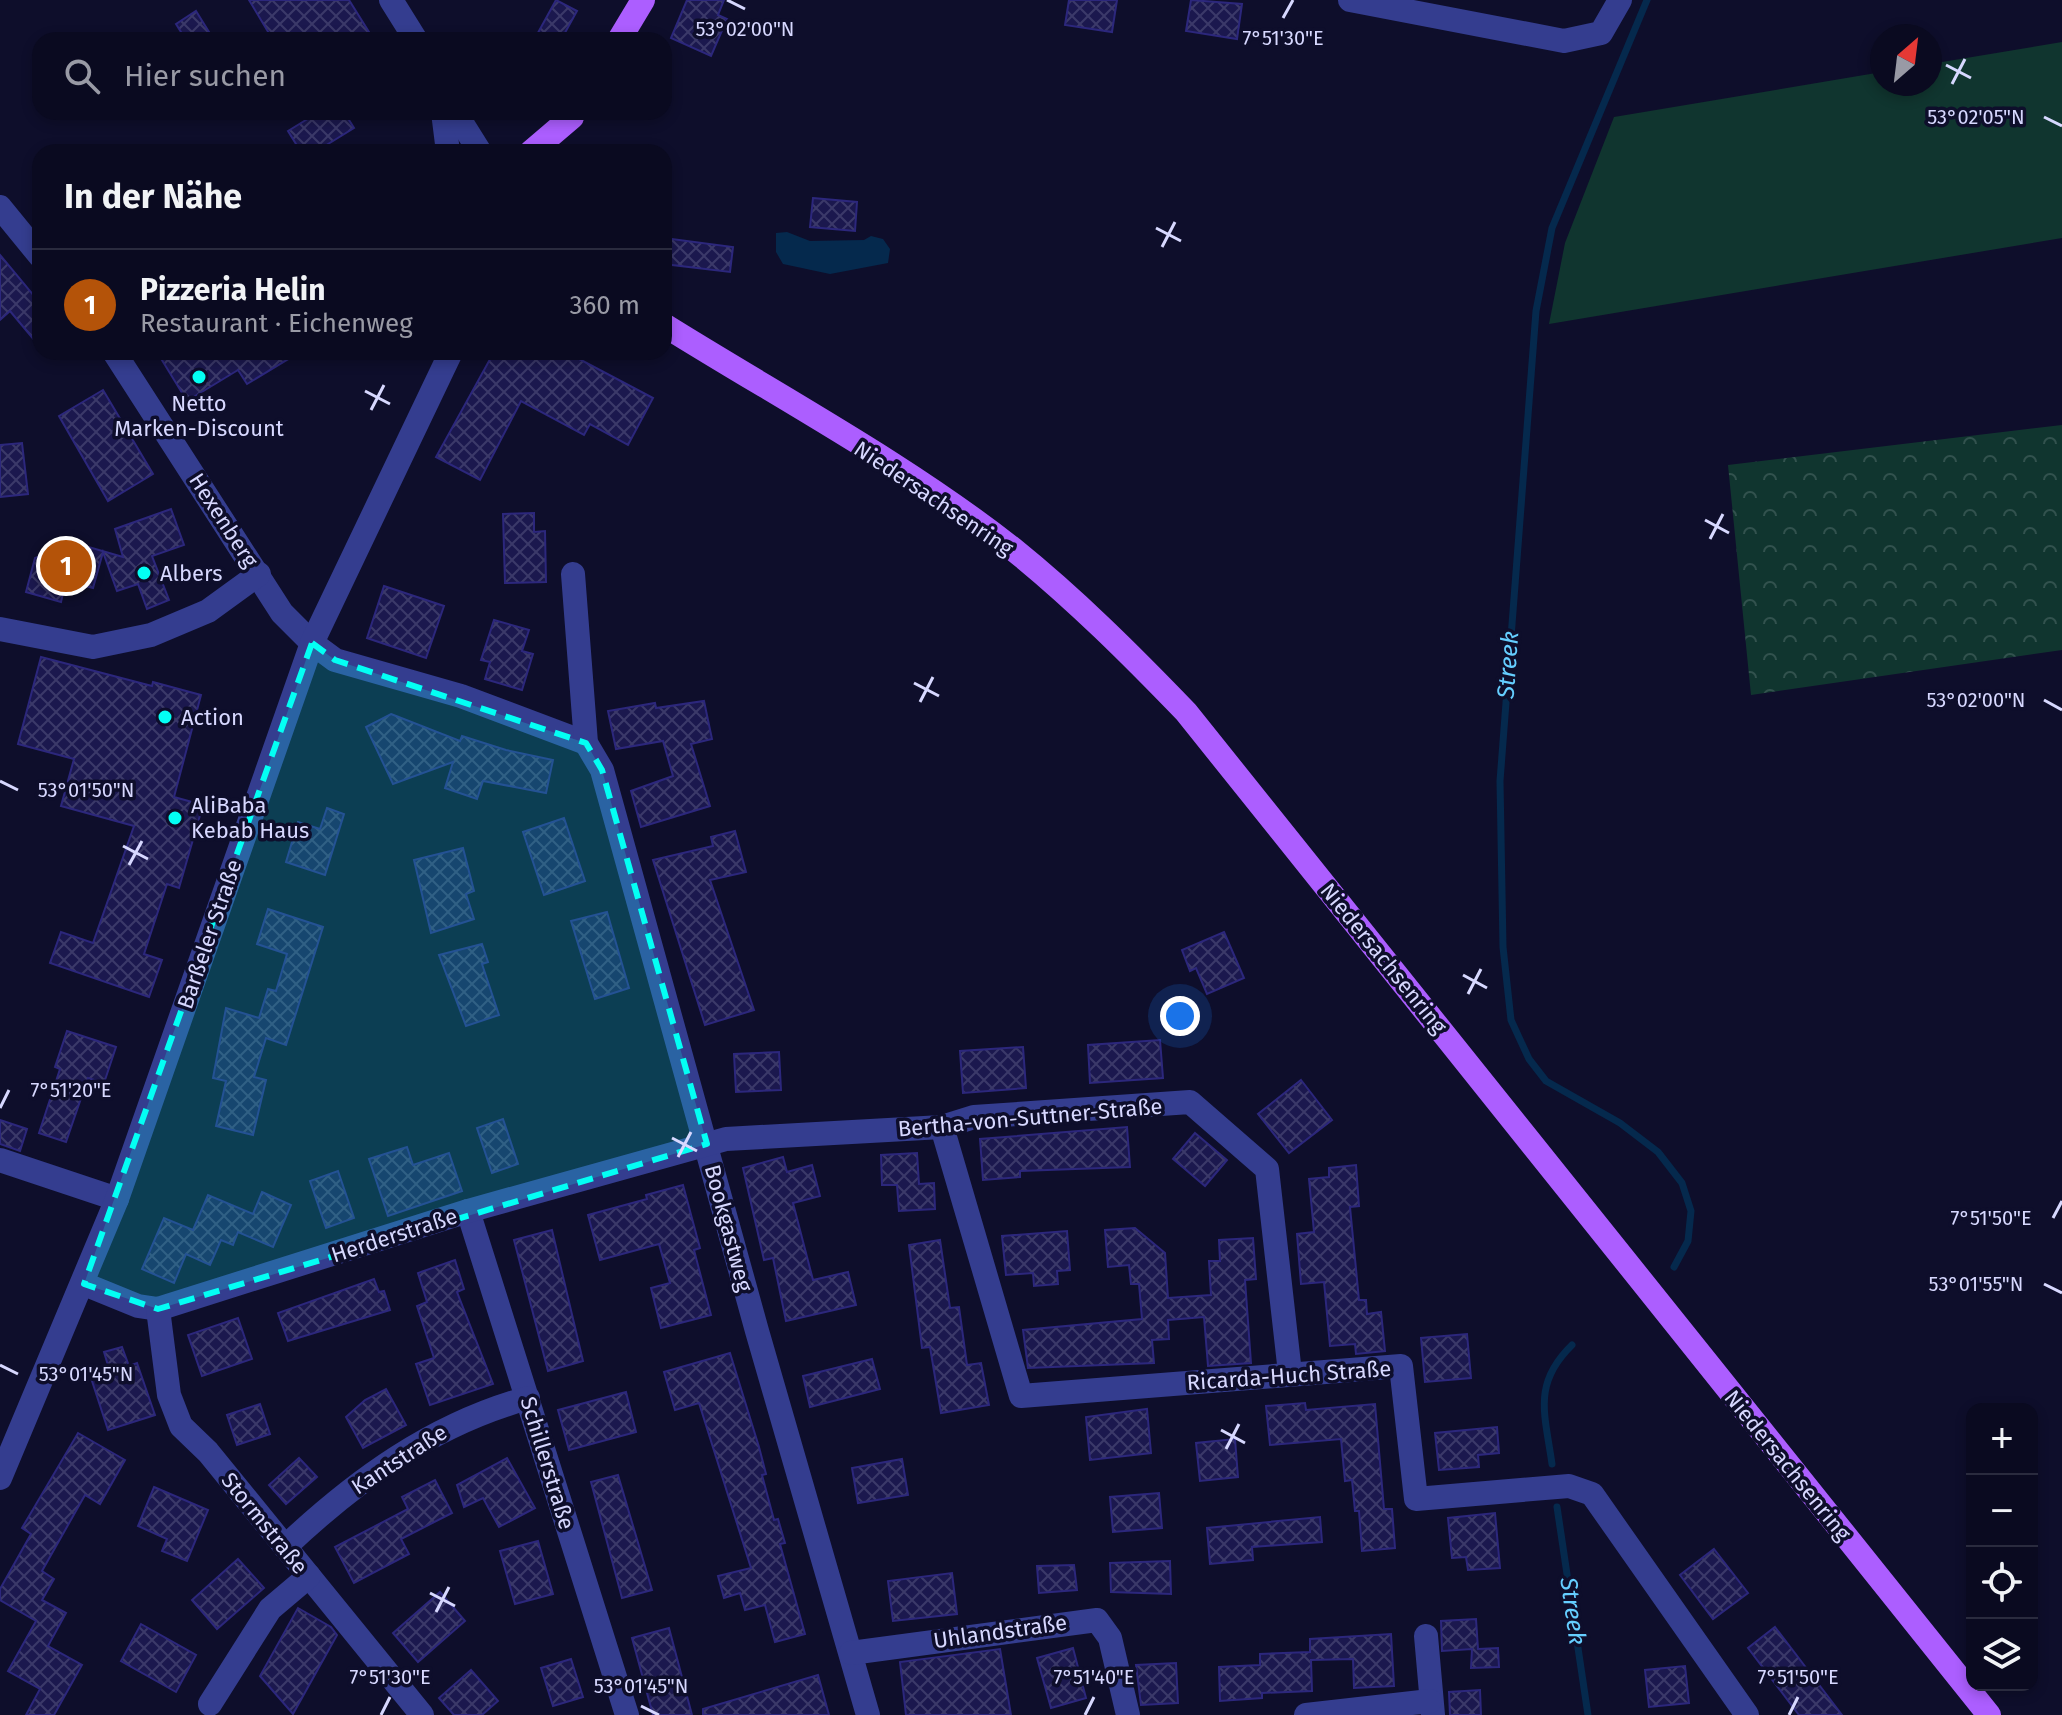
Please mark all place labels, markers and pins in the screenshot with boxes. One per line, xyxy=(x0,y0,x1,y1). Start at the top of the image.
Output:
marker: Netto Marken-Discount xyxy=(190,368,208,386)
place label: Netto Marken-Discount xyxy=(114,390,284,442)
pin: 1 xyxy=(40,536,92,596)
place label: Albers xyxy=(160,560,223,587)
marker: Albers xyxy=(135,564,153,582)
place label: Action xyxy=(181,704,244,731)
marker: Action xyxy=(156,708,174,726)
place label: AliBaba Kebab Haus xyxy=(191,792,309,844)
marker: AliBaba Kebab Haus xyxy=(166,809,184,827)

